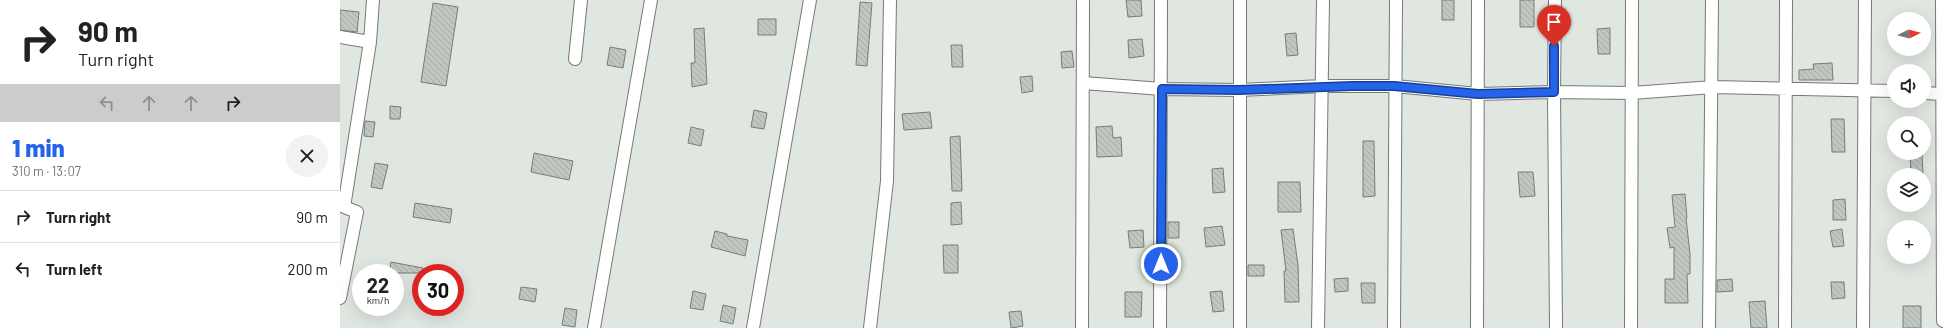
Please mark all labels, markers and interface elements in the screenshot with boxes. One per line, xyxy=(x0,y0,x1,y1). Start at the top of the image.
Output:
pin xyxy=(1537,5,1571,46)
icon: arrive xyxy=(1543,11,1565,33)
north arrow xyxy=(1887,12,1931,56)
map controls xyxy=(1887,12,1931,264)
text: 90 m xyxy=(78,14,138,48)
icon: right xyxy=(12,16,64,68)
text: Turn right xyxy=(78,48,154,70)
button: sound xyxy=(1887,64,1931,108)
icon: left xyxy=(96,92,118,114)
icon: ahead xyxy=(138,92,160,114)
icon: ahead xyxy=(180,92,202,114)
icon: right xyxy=(222,92,244,114)
button: search xyxy=(1887,116,1931,160)
text: 1 min xyxy=(12,133,65,162)
button: close xyxy=(286,135,328,177)
text: 310 m · 13:07 xyxy=(12,163,81,179)
button: layers xyxy=(1887,168,1931,212)
icon: right xyxy=(12,206,34,228)
text: Turn right xyxy=(46,208,111,226)
text: 90 m xyxy=(296,208,328,226)
button: + xyxy=(1887,220,1931,264)
position arrow xyxy=(1140,243,1182,285)
icon: left xyxy=(12,258,34,280)
text: Turn left xyxy=(46,260,102,278)
text: 200 m xyxy=(288,260,328,278)
speed limit sign: 30 xyxy=(412,264,464,316)
text: 22 xyxy=(367,273,389,297)
text: km/h xyxy=(367,294,389,306)

